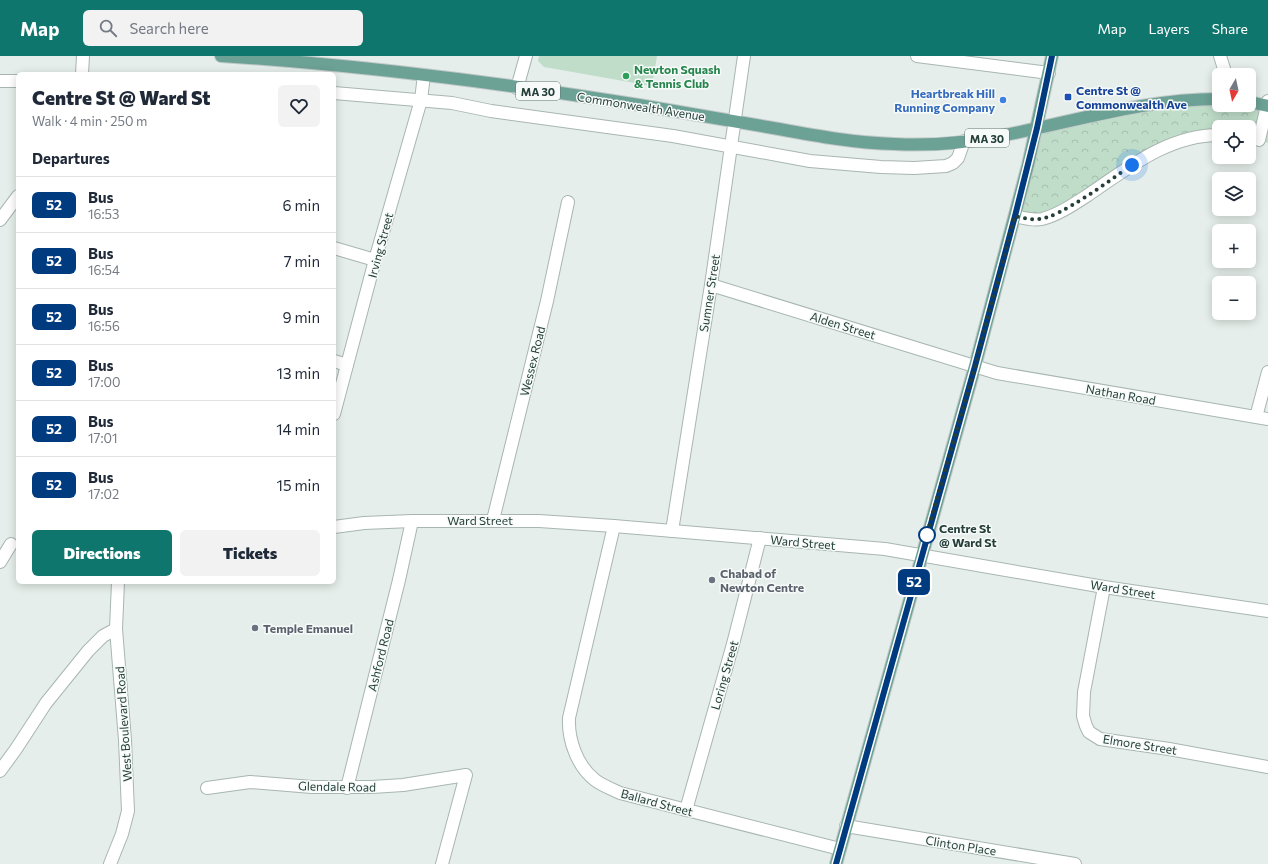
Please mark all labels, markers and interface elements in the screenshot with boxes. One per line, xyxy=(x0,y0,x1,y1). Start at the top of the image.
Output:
search box xyxy=(83,10,363,46)
text: Map xyxy=(20,17,59,40)
icon: search xyxy=(97,17,119,39)
text: Search here xyxy=(129,19,209,37)
text: Map xyxy=(1098,20,1126,37)
text: Layers xyxy=(1148,20,1190,37)
text: Share xyxy=(1212,20,1248,37)
place label: Newton Squash & Tennis Club xyxy=(634,62,721,90)
north arrow xyxy=(1212,68,1256,112)
map controls xyxy=(1212,68,1256,320)
marker: Newton Squash & Tennis Club xyxy=(621,71,631,81)
road number: MA 30 xyxy=(516,82,560,100)
place label: Centre St @ Commonwealth Ave xyxy=(1076,83,1187,111)
button: heart xyxy=(278,85,320,127)
text: Centre St @ Ward St xyxy=(32,86,211,109)
place label: Heartbreak Hill Running Company xyxy=(894,86,995,114)
street label: Commonwealth Avenue xyxy=(576,89,706,123)
marker: Centre St @ Commonwealth Ave xyxy=(1063,92,1073,102)
marker: Heartbreak Hill Running Company xyxy=(998,95,1008,105)
text: Walk · 4 min · 250 m xyxy=(32,113,147,129)
button: locate xyxy=(1212,120,1256,164)
road number: MA 30 xyxy=(965,129,1009,147)
text: Departures xyxy=(32,149,110,167)
your location xyxy=(1122,155,1142,175)
button: layers xyxy=(1212,172,1256,216)
text: Bus xyxy=(88,188,113,206)
text: 52 xyxy=(46,196,62,213)
text: 6 min xyxy=(282,196,320,214)
text: 16:53 xyxy=(88,206,119,222)
street label: Irving Street xyxy=(365,211,395,279)
button: + xyxy=(1212,224,1256,268)
text: Bus xyxy=(88,244,113,262)
text: 52 xyxy=(46,252,62,269)
text: 7 min xyxy=(284,252,320,270)
street label: Sumner Street xyxy=(696,253,722,333)
text: 16:54 xyxy=(88,262,120,278)
button: − xyxy=(1212,276,1256,320)
text: Bus xyxy=(88,300,113,318)
text: 52 xyxy=(46,308,62,325)
text: 9 min xyxy=(282,308,320,326)
street label: Alden Street xyxy=(809,308,877,342)
text: 16:56 xyxy=(88,318,120,334)
street label: Wessex Road xyxy=(517,324,547,397)
text: Bus xyxy=(88,356,113,374)
text: 52 xyxy=(46,364,62,381)
text: 13 min xyxy=(277,364,320,382)
text: 17:00 xyxy=(88,374,120,390)
street label: Nathan Road xyxy=(1085,381,1157,407)
text: Bus xyxy=(88,412,113,430)
text: 52 xyxy=(46,420,62,437)
text: 14 min xyxy=(276,420,320,438)
text: 17:01 xyxy=(88,430,118,446)
text: Bus xyxy=(88,468,113,486)
text: 52 xyxy=(46,476,62,493)
text: 15 min xyxy=(277,476,320,494)
text: 17:02 xyxy=(88,486,119,502)
street label: Ward Street xyxy=(447,513,513,527)
place label: Centre St @ Ward St xyxy=(939,521,996,549)
marker: Centre St @ Ward St xyxy=(918,526,936,544)
button: Directions xyxy=(32,530,172,576)
button: Tickets xyxy=(180,530,320,576)
street label: Ward Street xyxy=(770,532,836,552)
place label: Chabad of Newton Centre xyxy=(720,566,804,594)
line badge: 52 xyxy=(896,569,932,595)
text: 52 xyxy=(906,573,922,590)
marker: Chabad of Newton Centre xyxy=(707,575,717,585)
street label: Ward Street xyxy=(1089,577,1157,601)
street label: Ashford Road xyxy=(364,617,396,693)
place label: Temple Emanuel xyxy=(263,621,353,635)
marker: Temple Emanuel xyxy=(250,623,260,633)
street label: Loring Street xyxy=(707,639,741,711)
street label: West Boulevard Road xyxy=(112,666,134,782)
street label: Elmore Street xyxy=(1102,731,1178,757)
street label: Glendale Road xyxy=(298,778,376,794)
street label: Ballard Street xyxy=(619,786,695,818)
street label: Clinton Place xyxy=(925,832,997,858)

